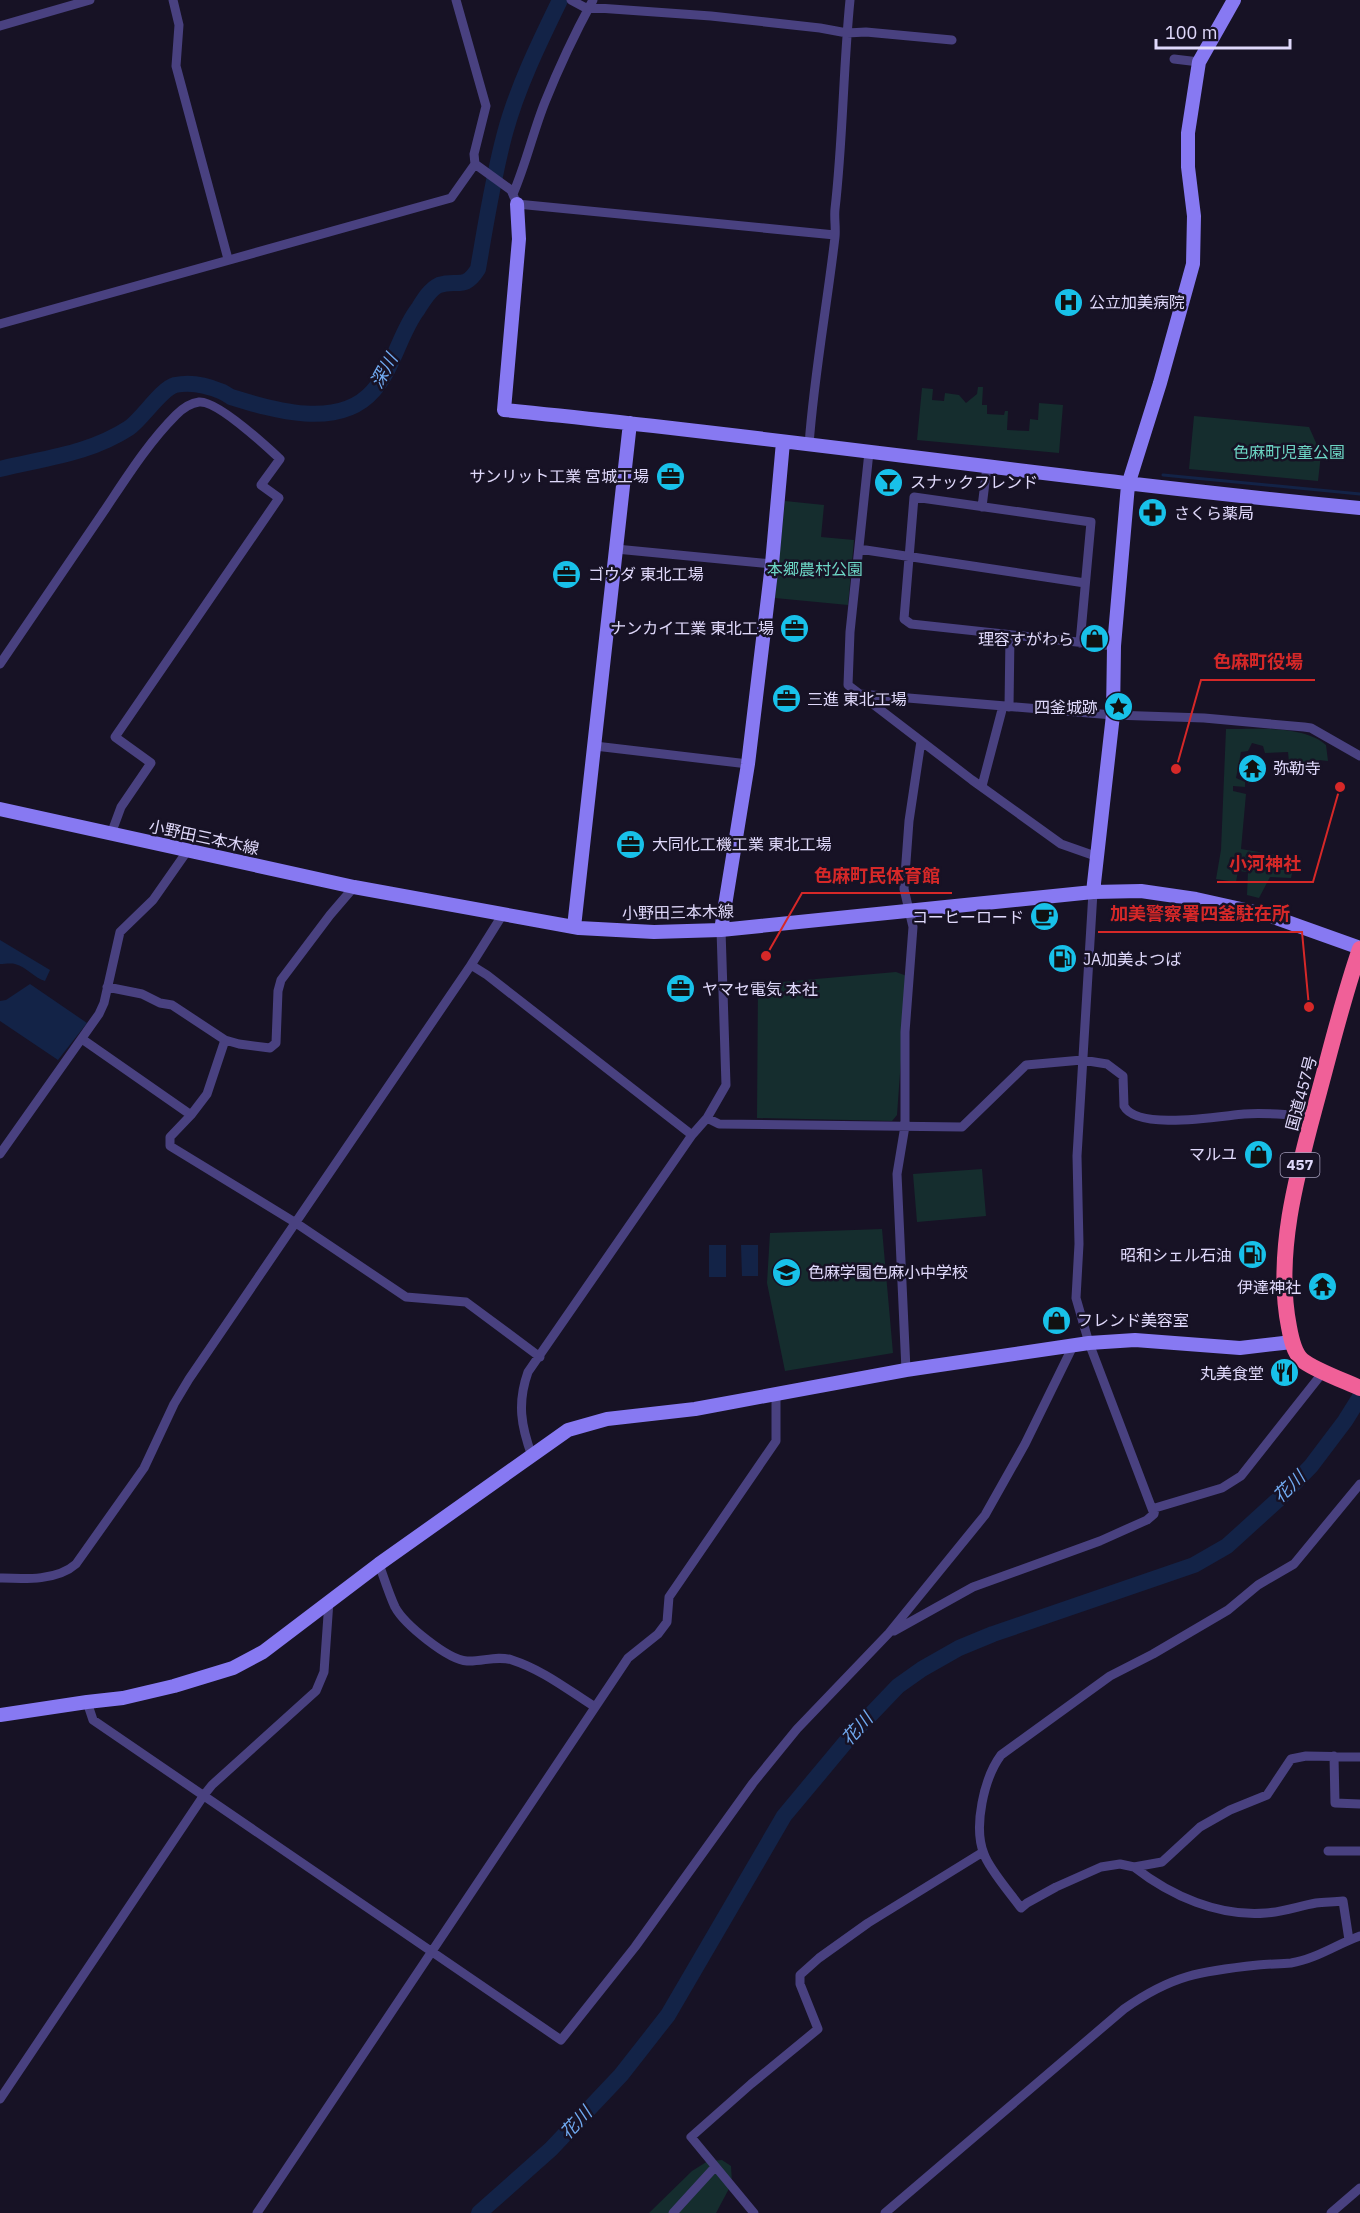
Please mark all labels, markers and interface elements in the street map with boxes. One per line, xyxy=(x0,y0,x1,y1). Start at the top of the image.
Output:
scale bar xyxy=(1156,12,1290,50)
text: 100 m xyxy=(1165,21,1217,44)
hospital icon: 公立加美病院 xyxy=(1052,286,1084,318)
place label: 公立加美病院 xyxy=(1089,292,1185,312)
water label: 深川 xyxy=(365,348,403,392)
park label: 色麻町児童公園 xyxy=(1233,442,1345,462)
office icon: サンリット工業 宮城工場 xyxy=(654,460,686,492)
place label: サンリット工業 宮城工場 xyxy=(469,466,649,486)
bar icon: スナックフレンド xyxy=(873,466,905,498)
place label: スナックフレンド xyxy=(910,472,1038,492)
pharmacy icon: さくら薬局 xyxy=(1137,497,1169,529)
place label: さくら薬局 xyxy=(1174,503,1254,523)
office icon: ゴウダ 東北工場 xyxy=(551,558,583,590)
park label: 本郷農村公園 xyxy=(767,559,863,579)
place label: ゴウダ 東北工場 xyxy=(588,564,704,584)
office icon: ナンカイ工業 東北工場 xyxy=(779,612,811,644)
place label: ナンカイ工業 東北工場 xyxy=(610,618,774,638)
shop icon: 理容すがわら xyxy=(1079,623,1111,655)
place label: 理容すがわら xyxy=(978,629,1074,649)
callout: 色麻町役場 xyxy=(1201,644,1315,680)
text: 色麻町役場 xyxy=(1213,650,1303,673)
office icon: 三進 東北工場 xyxy=(770,683,802,715)
place label: 三進 東北工場 xyxy=(807,689,907,709)
place icon: 四釜城跡 xyxy=(1103,691,1135,723)
place label: 四釜城跡 xyxy=(1034,697,1098,717)
temple icon: 弥勒寺 xyxy=(1236,752,1268,784)
place label: 弥勒寺 xyxy=(1273,758,1321,778)
street label: 小野田三本木線 xyxy=(147,816,261,858)
office icon: 大同化工機工業 東北工場 xyxy=(615,828,647,860)
place label: 大同化工機工業 東北工場 xyxy=(652,834,832,854)
callout: 小河神社 xyxy=(1217,846,1313,882)
text: 小河神社 xyxy=(1229,852,1301,875)
callout: 色麻町民体育館 xyxy=(802,857,952,893)
text: 色麻町民体育館 xyxy=(814,864,940,887)
callout: 加美警察署四釜駐在所 xyxy=(1098,896,1302,932)
street label: 小野田三本木線 xyxy=(622,901,734,923)
cafe icon: コーヒーロード xyxy=(1029,901,1061,933)
text: 加美警察署四釜駐在所 xyxy=(1110,902,1290,925)
place label: コーヒーロード xyxy=(912,907,1024,927)
fuel station icon: JA加美よつば xyxy=(1046,943,1078,975)
place label: JA加美よつば xyxy=(1083,949,1181,969)
office icon: ヤマセ電気 本社 xyxy=(665,973,697,1005)
place label: ヤマセ電気 本社 xyxy=(702,979,818,999)
street label: 国道457号 xyxy=(1281,1053,1321,1133)
shop icon: マルユ xyxy=(1242,1138,1274,1170)
place label: マルユ xyxy=(1189,1144,1237,1164)
road number: 457 xyxy=(1280,1153,1320,1177)
fuel station icon: 昭和シェル石油 xyxy=(1237,1239,1269,1271)
place label: 昭和シェル石油 xyxy=(1120,1245,1232,1265)
school or university icon: 色麻学園色麻小中学校 xyxy=(771,1256,803,1288)
place label: 色麻学園色麻小中学校 xyxy=(808,1262,968,1282)
temple icon: 伊達神社 xyxy=(1306,1271,1338,1303)
place label: 伊達神社 xyxy=(1237,1277,1301,1297)
shop icon: フレンド美容室 xyxy=(1040,1304,1072,1336)
place label: フレンド美容室 xyxy=(1077,1310,1189,1330)
restaurant icon: 丸美食堂 xyxy=(1269,1357,1301,1389)
place label: 丸美食堂 xyxy=(1200,1363,1264,1383)
water label: 花川 xyxy=(1268,1464,1311,1507)
water label: 花川 xyxy=(836,1706,879,1750)
water label: 花川 xyxy=(555,2100,598,2144)

